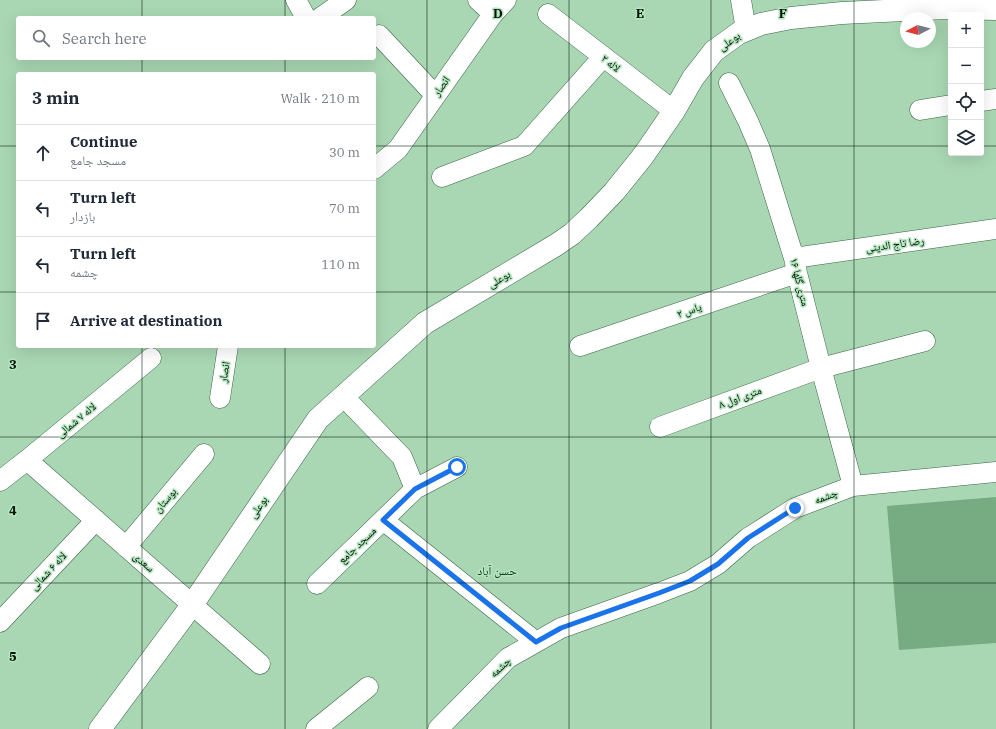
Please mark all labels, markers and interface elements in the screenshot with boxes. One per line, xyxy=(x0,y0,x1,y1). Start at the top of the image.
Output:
text: D xyxy=(493,5,503,22)
text: E xyxy=(636,5,644,22)
text: F xyxy=(779,5,787,22)
north arrow xyxy=(900,12,936,48)
map controls xyxy=(948,12,984,156)
button: + xyxy=(948,12,984,48)
search box xyxy=(16,16,376,60)
icon: search xyxy=(30,27,52,49)
street label: بوعلی xyxy=(715,28,743,54)
text: Search here xyxy=(62,29,147,48)
button: − xyxy=(948,48,984,84)
street label: لاله ۲ xyxy=(599,51,624,75)
street label: انصار xyxy=(429,73,453,100)
button: locate xyxy=(948,84,984,120)
text: 3 min xyxy=(32,87,80,109)
text: Walk · 210 m xyxy=(281,90,360,107)
button: layers xyxy=(948,120,984,156)
text: Continue xyxy=(70,132,137,151)
icon: ahead xyxy=(32,142,54,164)
text: 30 m xyxy=(329,144,360,161)
text: مسجد جامع xyxy=(70,152,126,169)
text: Turn left xyxy=(70,188,136,207)
icon: left xyxy=(32,198,54,220)
text: 70 m xyxy=(329,200,360,217)
text: بازدار xyxy=(70,208,95,225)
street label: رضا تاج الدینی xyxy=(865,233,925,255)
text: Turn left xyxy=(70,244,136,263)
icon: left xyxy=(32,254,54,276)
text: 110 m xyxy=(321,256,360,273)
street label: ۱۶ متری گلها xyxy=(787,256,813,308)
text: چشمه xyxy=(70,264,98,281)
street label: بوعلی xyxy=(485,267,513,291)
street label: یاس ۲ xyxy=(675,299,704,321)
icon: arrive xyxy=(32,310,54,332)
text: Arrive at destination xyxy=(70,311,222,330)
text: 3 xyxy=(9,356,17,373)
street label: انصار xyxy=(215,360,233,385)
street label: ۸ متری اول xyxy=(717,383,763,411)
street label: لاله ۷ شمالی xyxy=(53,399,99,441)
route start xyxy=(448,458,466,476)
street label: بوستان xyxy=(150,485,180,515)
street label: چشمه xyxy=(812,485,840,507)
street label: بوعلی xyxy=(245,493,271,521)
route end xyxy=(786,499,804,517)
text: 4 xyxy=(9,502,17,519)
street label: مسجد جامع xyxy=(335,523,379,567)
street label: لاله ۶ شمالی xyxy=(27,549,70,593)
street label: سعدی xyxy=(130,549,158,575)
district label: حسن آباد xyxy=(477,563,517,578)
text: 5 xyxy=(9,648,17,665)
street label: چشمه xyxy=(487,654,513,680)

